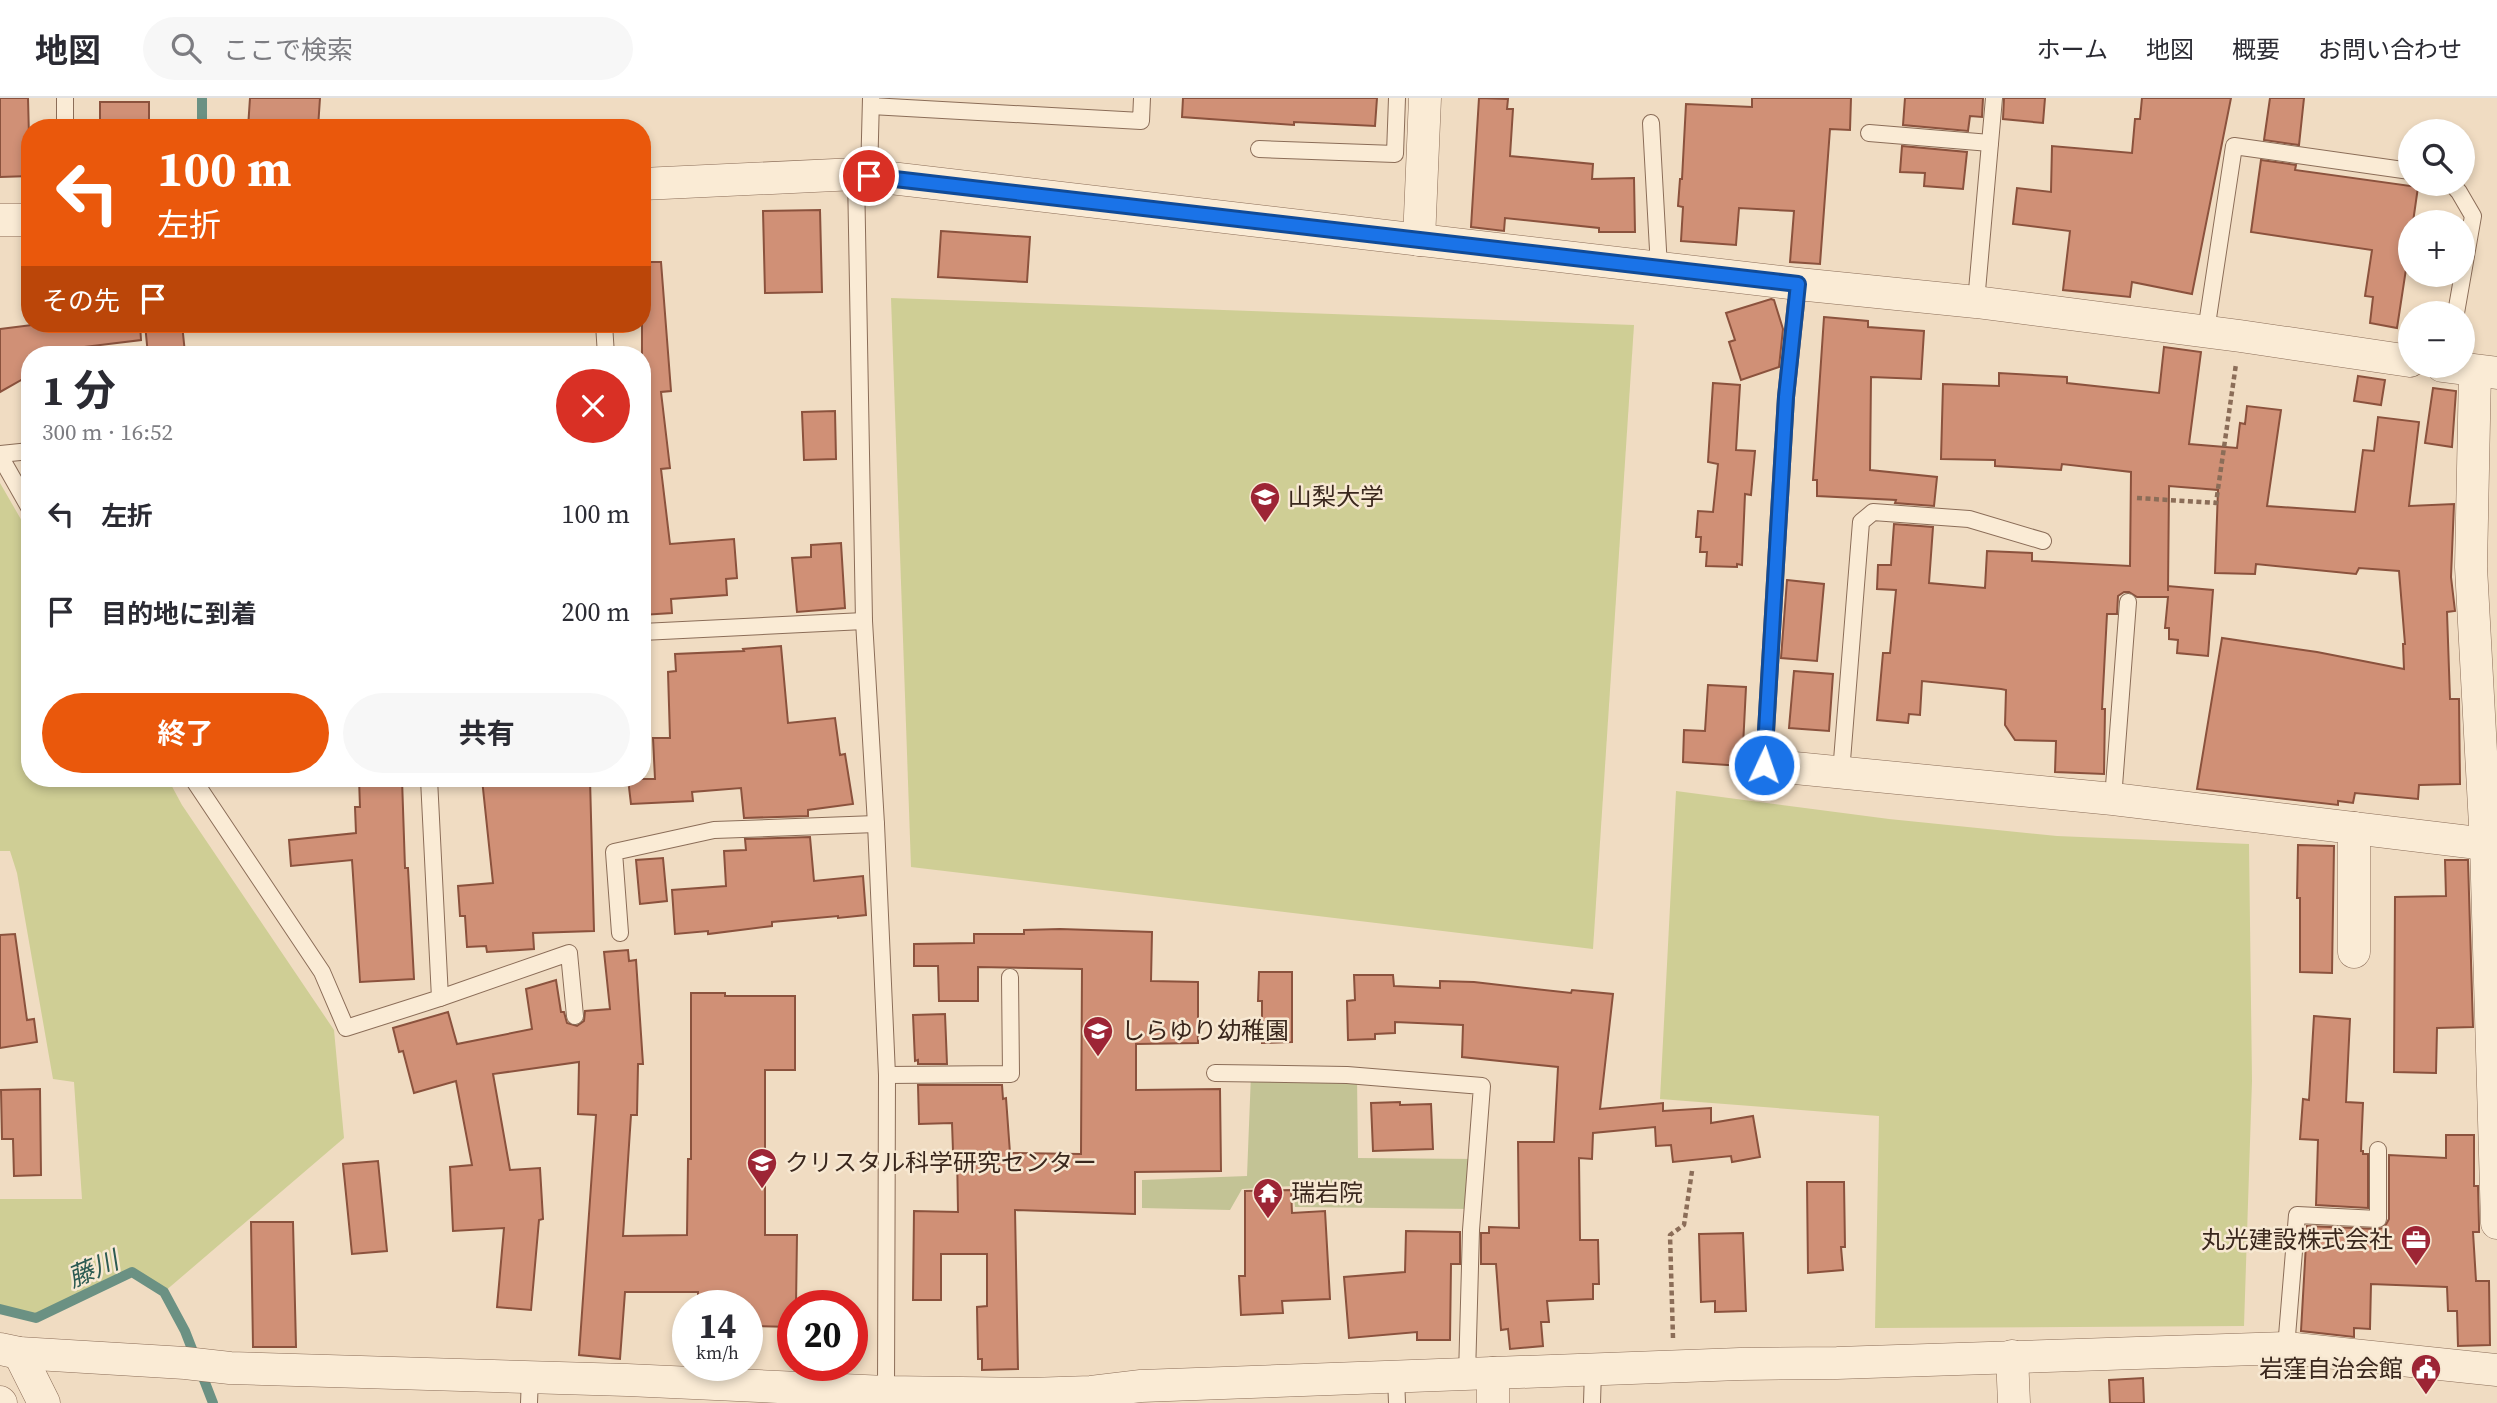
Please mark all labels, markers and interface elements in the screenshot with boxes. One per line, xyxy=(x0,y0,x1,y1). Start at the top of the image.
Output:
search box xyxy=(143,17,633,80)
text: 地図 xyxy=(35,28,101,73)
icon: search xyxy=(167,29,205,67)
text: ここで検索 xyxy=(223,32,353,68)
text: ホーム xyxy=(2037,33,2108,66)
text: 地図 xyxy=(2146,33,2194,66)
text: 概要 xyxy=(2232,33,2280,66)
text: お問い合わせ xyxy=(2318,33,2462,66)
map controls xyxy=(2398,119,2475,378)
button: search xyxy=(2398,119,2475,196)
text: 100 m xyxy=(157,135,292,202)
pin xyxy=(839,146,899,206)
icon: left xyxy=(42,147,133,238)
icon: arrive xyxy=(850,157,888,195)
text: 左折 xyxy=(157,203,221,247)
button: + xyxy=(2398,210,2475,287)
icon: arrive xyxy=(134,280,172,318)
text: その先 xyxy=(42,283,120,319)
button: − xyxy=(2398,301,2475,378)
text: 1 分 xyxy=(42,361,116,419)
button: close xyxy=(556,369,630,443)
text: 300 m · 16:52 xyxy=(42,416,173,448)
school or university icon: 山梨大学 xyxy=(1248,480,1282,524)
place label: 山梨大学 xyxy=(1288,480,1384,513)
icon: left xyxy=(42,495,80,533)
text: 100 m xyxy=(562,496,630,532)
text: 左折 xyxy=(101,498,153,534)
icon: arrive xyxy=(42,593,80,631)
text: 200 m xyxy=(562,594,630,630)
text: 目的地に到着 xyxy=(101,596,257,632)
button: 終了 xyxy=(42,693,329,773)
button: 共有 xyxy=(343,693,630,773)
position arrow xyxy=(1727,728,1801,802)
school or university icon: しらゆり幼稚園 xyxy=(1081,1014,1115,1058)
place label: しらゆり幼稚園 xyxy=(1121,1014,1289,1047)
school or university icon: クリスタル科学研究センター xyxy=(745,1146,779,1190)
place label: クリスタル科学研究センター xyxy=(785,1146,1097,1179)
temple icon: 瑞岩院 xyxy=(1251,1176,1285,1220)
place label: 瑞岩院 xyxy=(1291,1176,1363,1209)
place label: 丸光建設株式会社 xyxy=(2201,1223,2393,1256)
office icon: 丸光建設株式会社 xyxy=(2399,1223,2433,1267)
water label: 藤川 xyxy=(62,1241,127,1296)
speed limit sign: 20 xyxy=(777,1290,868,1381)
text: 14 xyxy=(699,1302,736,1350)
text: km/h xyxy=(696,1340,739,1365)
place label: 岩窪自治会館 xyxy=(2259,1352,2403,1385)
public building icon: 岩窪自治会館 xyxy=(2409,1352,2443,1396)

